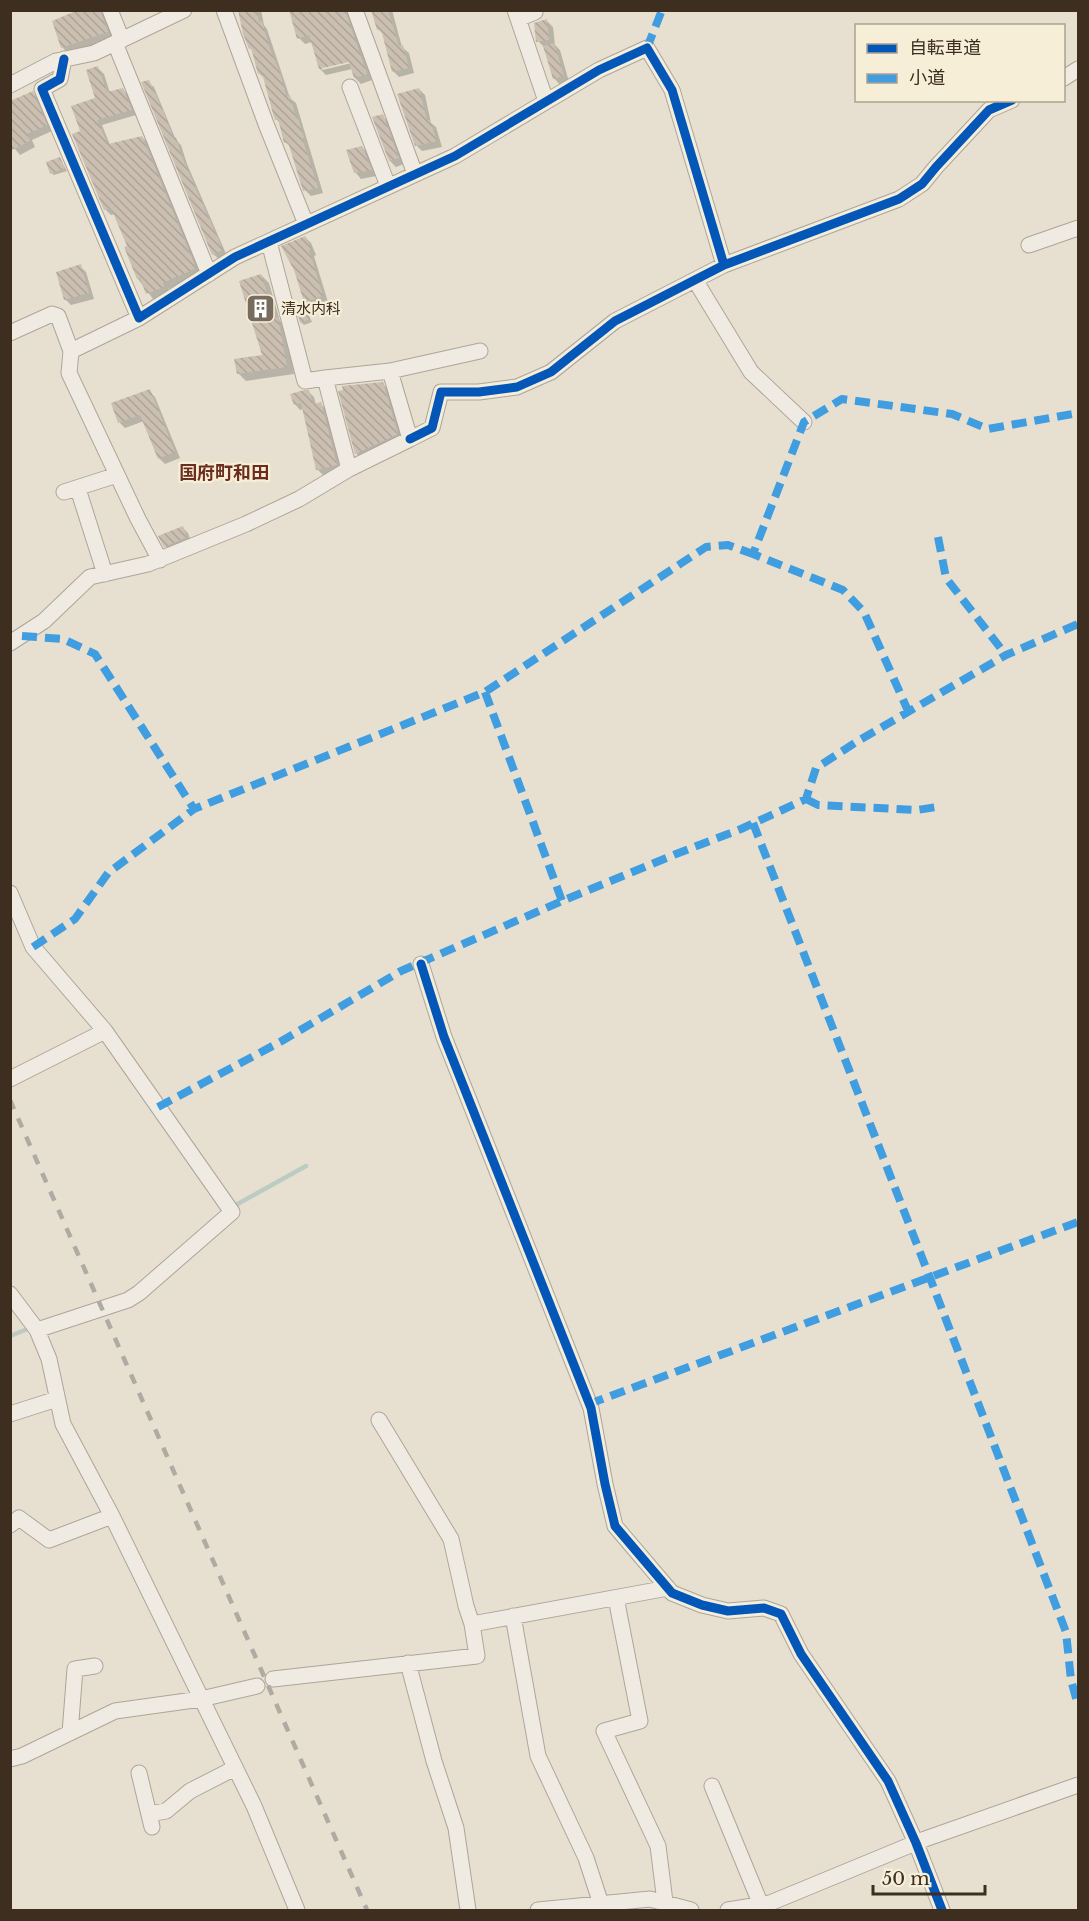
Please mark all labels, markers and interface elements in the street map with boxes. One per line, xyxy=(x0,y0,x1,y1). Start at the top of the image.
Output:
legend xyxy=(855,24,1065,102)
text: 自転車道 xyxy=(909,37,981,59)
text: 小道 xyxy=(909,67,945,89)
building icon: 清水内科 xyxy=(244,292,276,324)
place label: 清水内科 xyxy=(281,299,341,318)
district label: 国府町和田 xyxy=(179,462,269,484)
scale bar xyxy=(873,1858,986,1896)
text: 50 m xyxy=(882,1868,930,1890)

